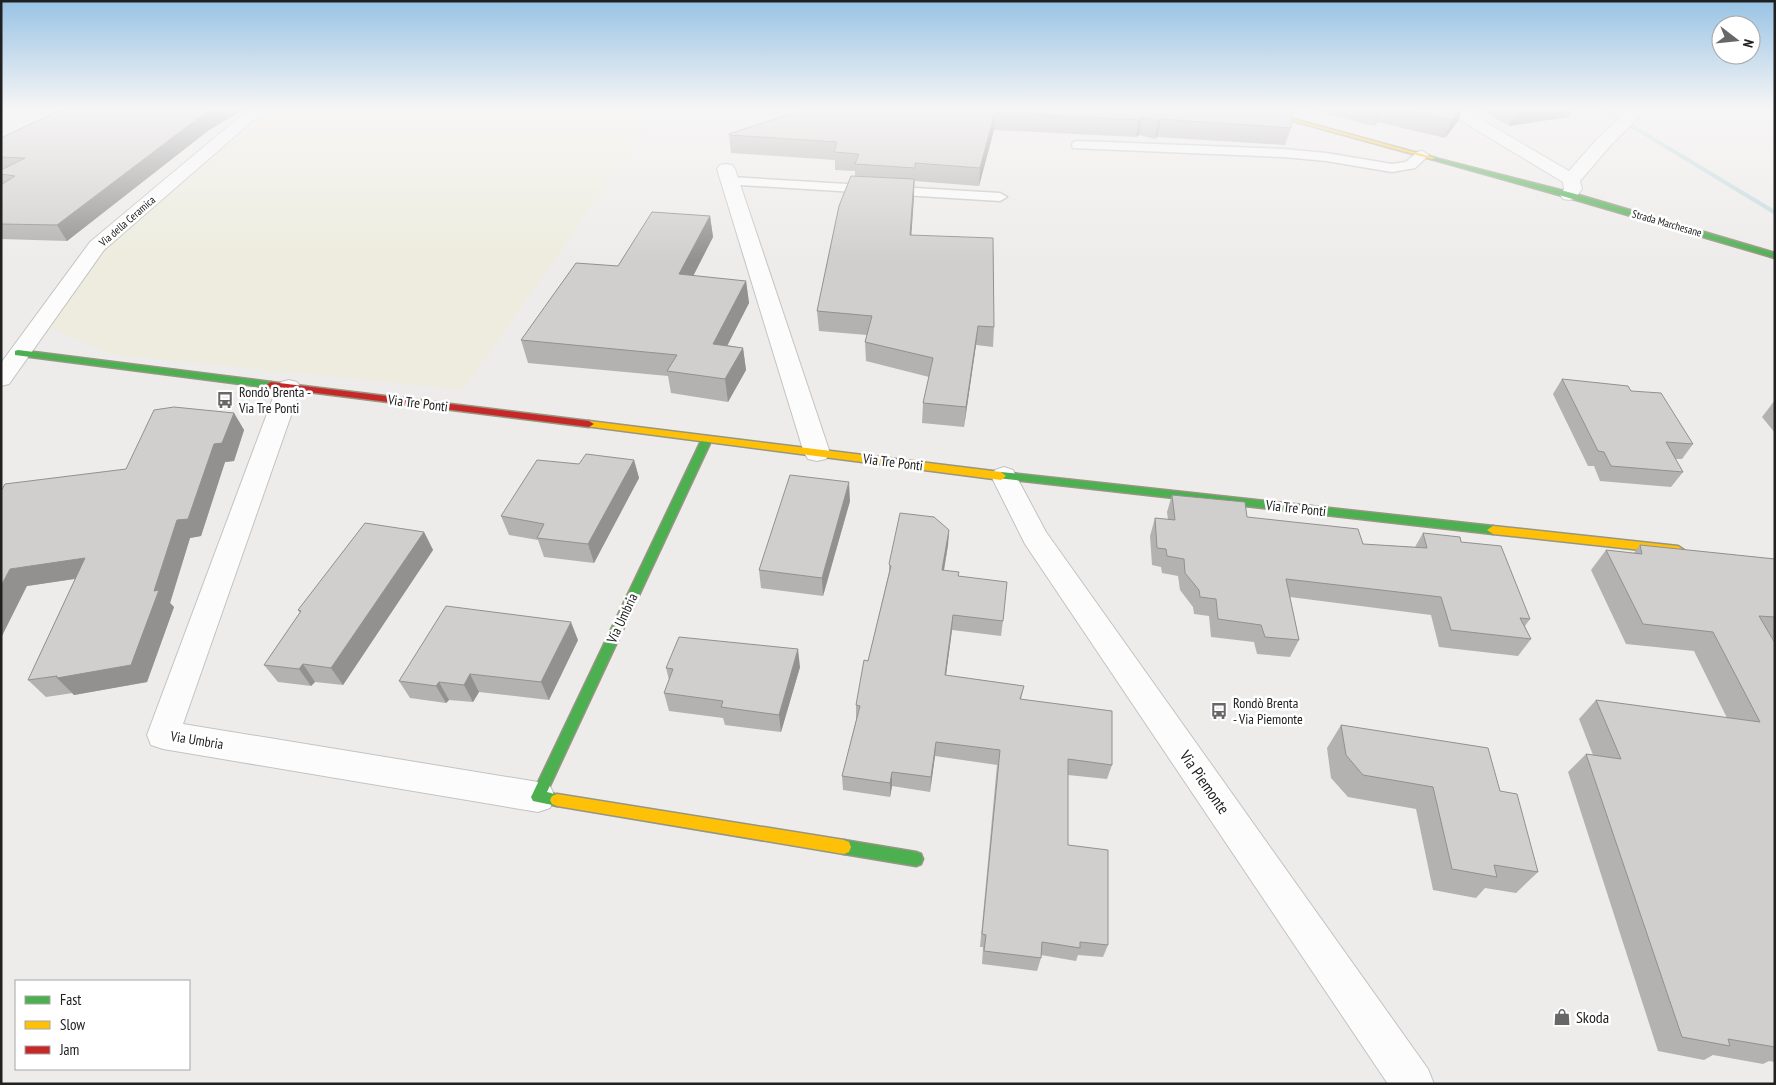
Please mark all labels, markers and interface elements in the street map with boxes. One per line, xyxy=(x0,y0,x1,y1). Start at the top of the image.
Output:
north arrow xyxy=(1711,15,1761,65)
text: N xyxy=(1739,37,1758,50)
street label: Via della Ceramica xyxy=(95,193,158,250)
street label: Strada Marchesane xyxy=(1631,206,1704,240)
place label: Rondò Brenta - Via Tre Ponti xyxy=(238,383,311,417)
bus stop icon: Rondò Brenta - Via Tre Ponti xyxy=(215,390,235,410)
street label: Via Tre Ponti xyxy=(386,390,449,416)
street label: Via Tre Ponti xyxy=(861,449,924,475)
street label: Via Tre Ponti xyxy=(1264,496,1327,520)
street label: Via Umbria xyxy=(602,590,641,647)
place label: Rondò Brenta - Via Piemonte xyxy=(1233,694,1303,728)
bus stop icon: Rondò Brenta - Via Piemonte xyxy=(1209,701,1229,721)
street label: Via Umbria xyxy=(168,727,225,753)
street label: Via Piemonte xyxy=(1175,745,1234,818)
legend xyxy=(15,980,190,1070)
text: Fast xyxy=(60,990,81,1009)
shop icon: Skoda xyxy=(1552,1007,1572,1027)
place label: Skoda xyxy=(1576,1007,1609,1027)
text: Slow xyxy=(60,1015,85,1034)
text: Jam xyxy=(59,1040,79,1059)

